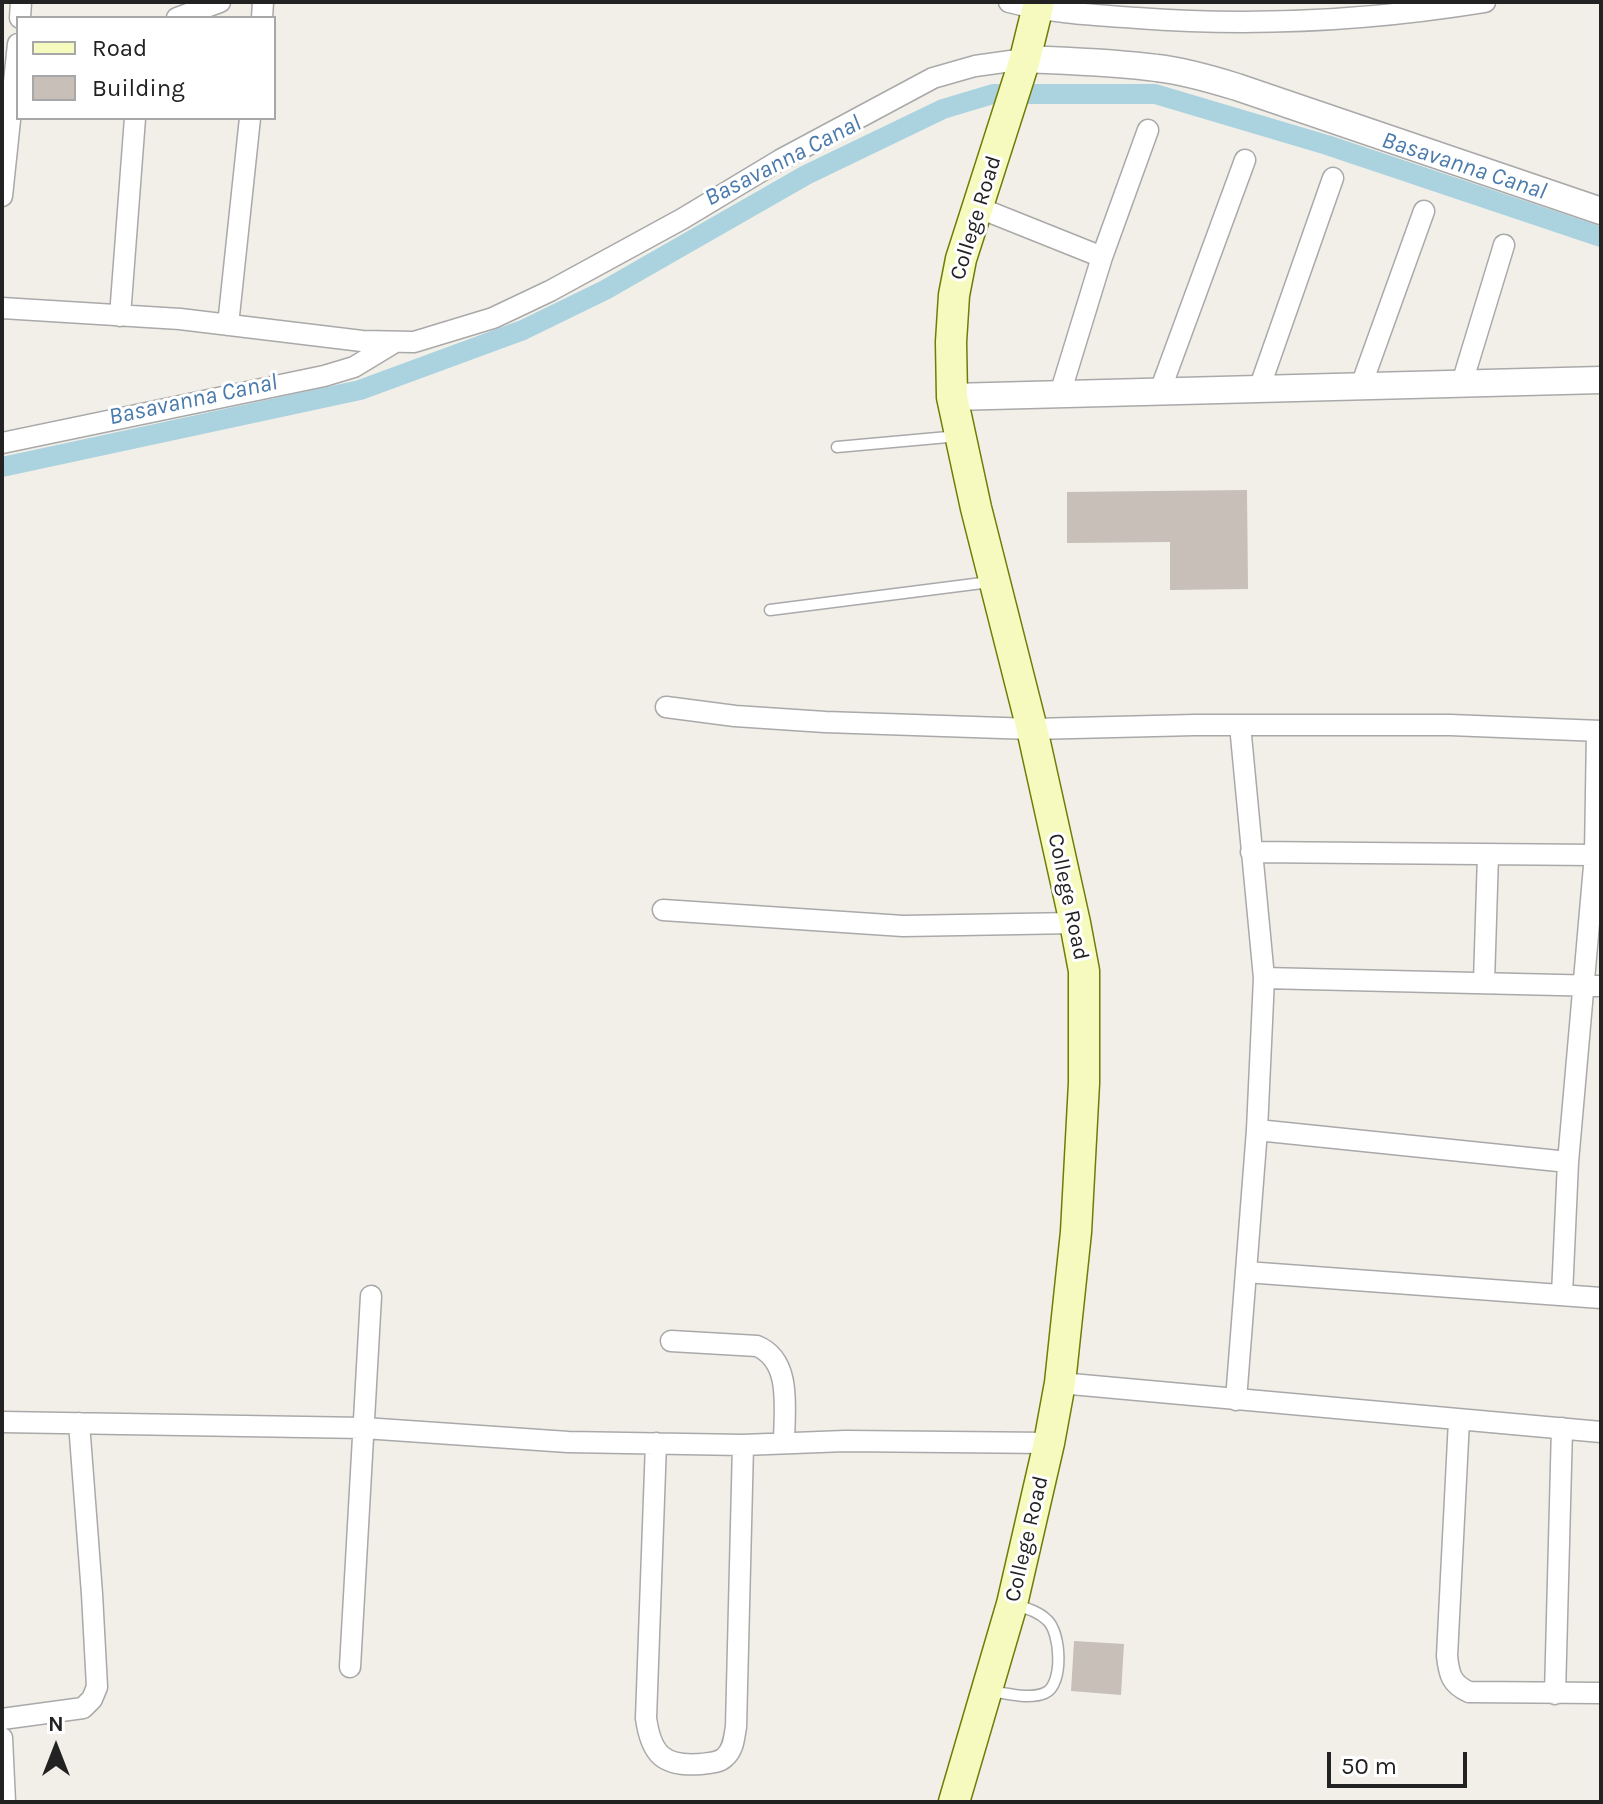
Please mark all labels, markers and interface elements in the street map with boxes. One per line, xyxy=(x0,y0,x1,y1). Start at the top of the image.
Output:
legend xyxy=(16,16,276,120)
text: Road xyxy=(92,34,147,62)
text: Building xyxy=(92,74,185,102)
water label: Basavanna Canal xyxy=(700,109,866,213)
water label: Basavanna Canal xyxy=(1378,126,1550,206)
street label: College Road xyxy=(945,153,1007,283)
water label: Basavanna Canal xyxy=(106,368,280,432)
street label: College Road xyxy=(1042,831,1094,963)
street label: College Road xyxy=(1000,1473,1054,1605)
north arrow xyxy=(16,1708,96,1788)
text: N xyxy=(48,1711,64,1737)
scale bar xyxy=(1331,1736,1471,1786)
text: 50 m xyxy=(1341,1752,1397,1780)

